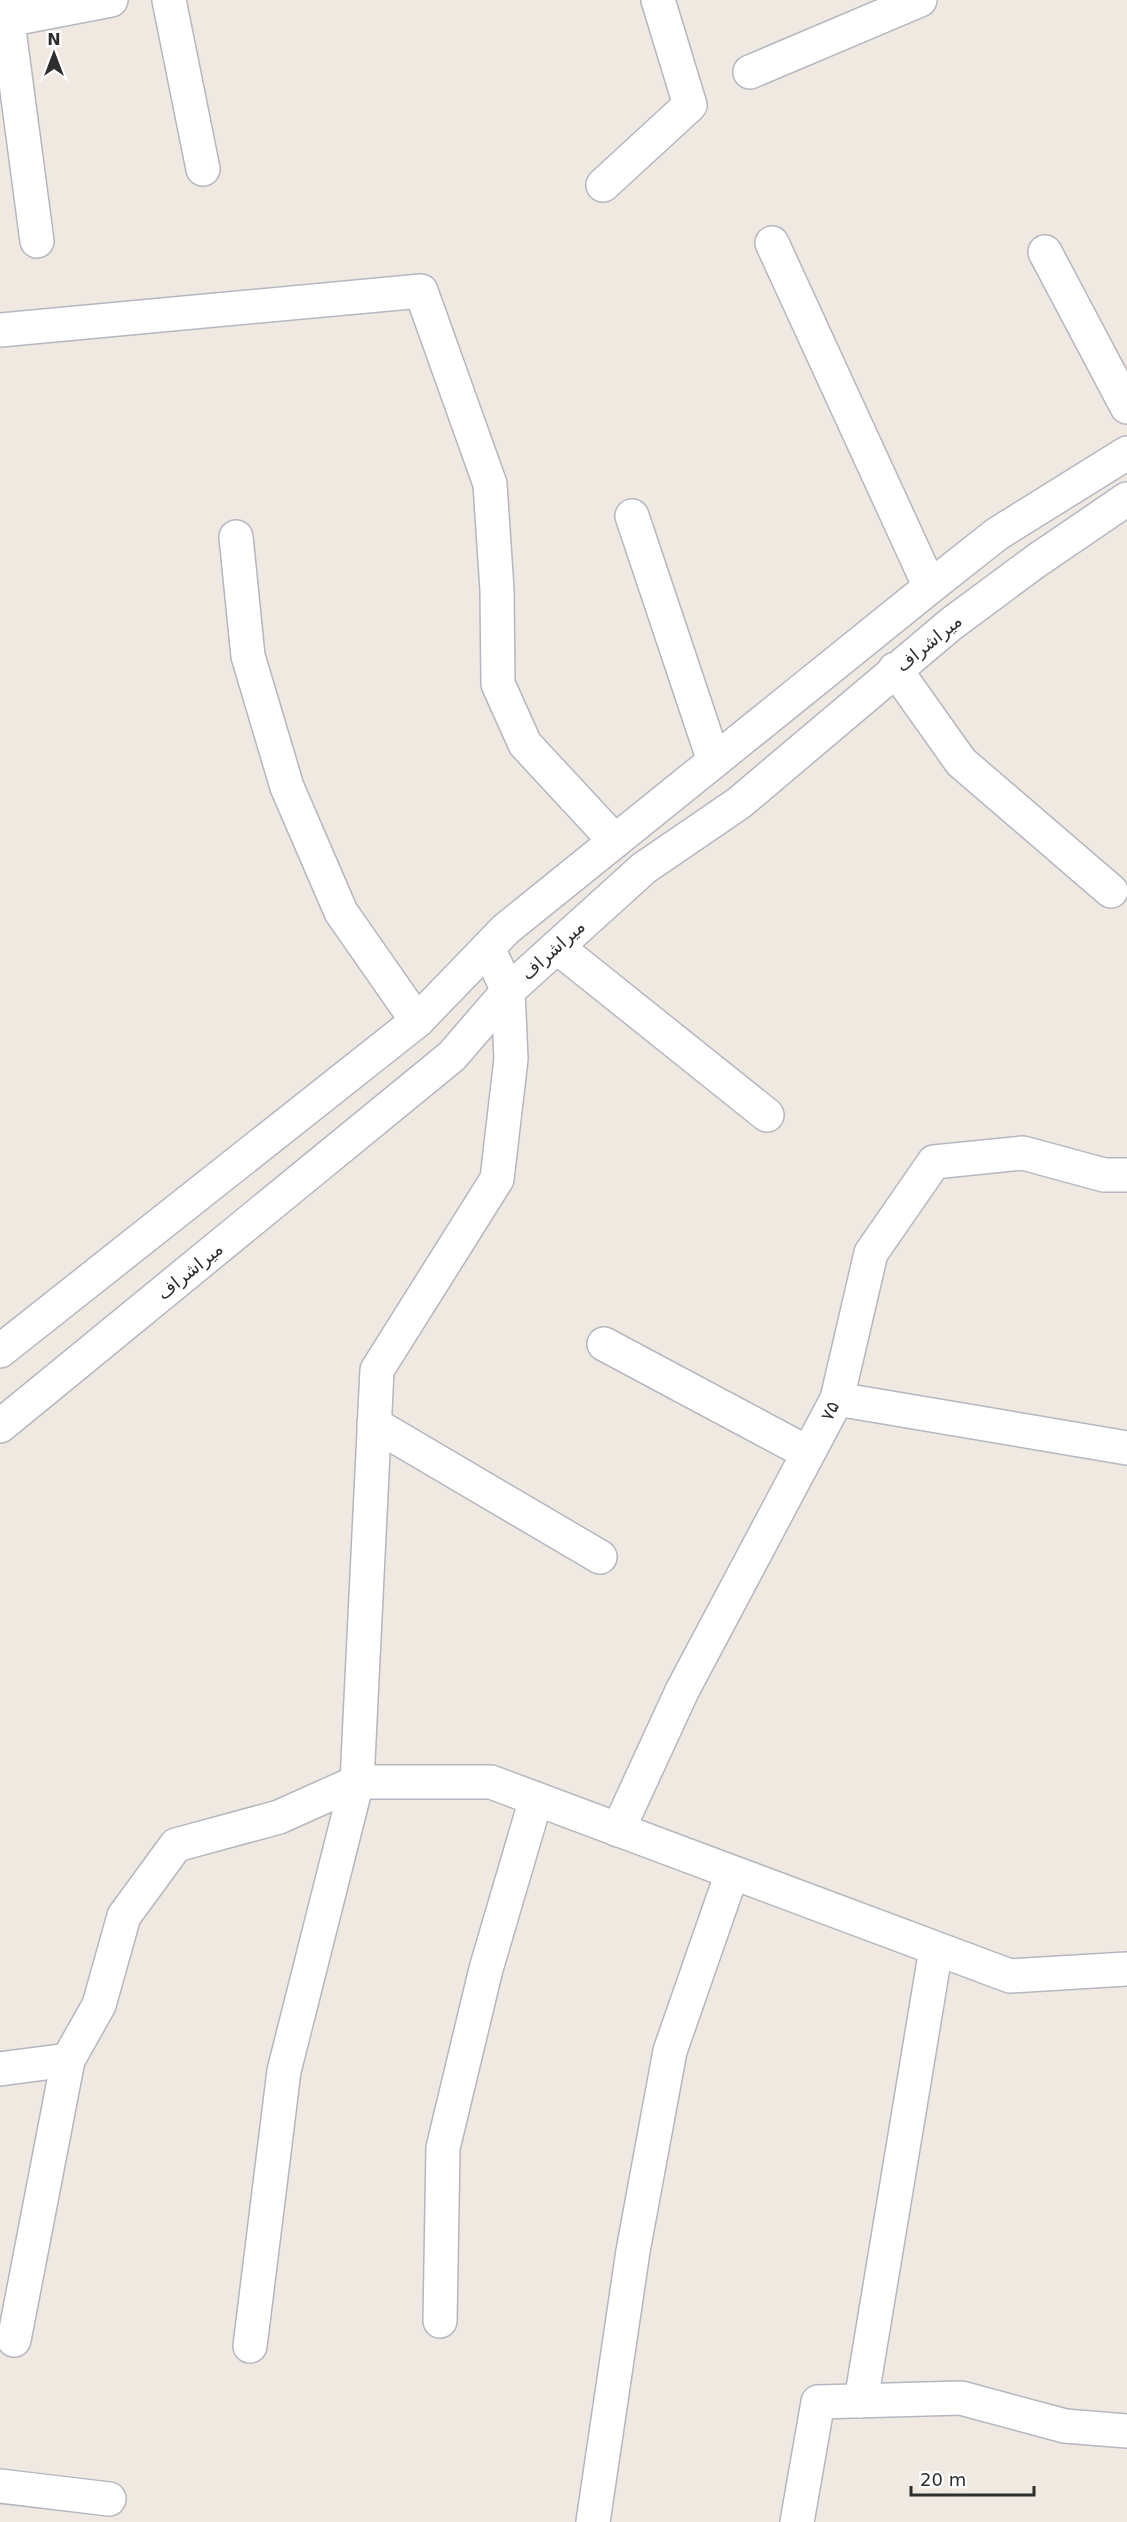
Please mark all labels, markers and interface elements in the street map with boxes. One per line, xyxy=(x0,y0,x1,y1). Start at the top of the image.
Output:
north arrow xyxy=(24,24,84,84)
text: N xyxy=(47,30,61,49)
street label: میراشراف xyxy=(892,610,966,676)
street label: میراشراف xyxy=(516,915,590,985)
street label: میراشراف xyxy=(153,1238,227,1304)
street label: ۷۵ xyxy=(816,1397,843,1424)
scale bar xyxy=(911,2459,1034,2497)
text: 20 m xyxy=(920,2469,966,2490)

